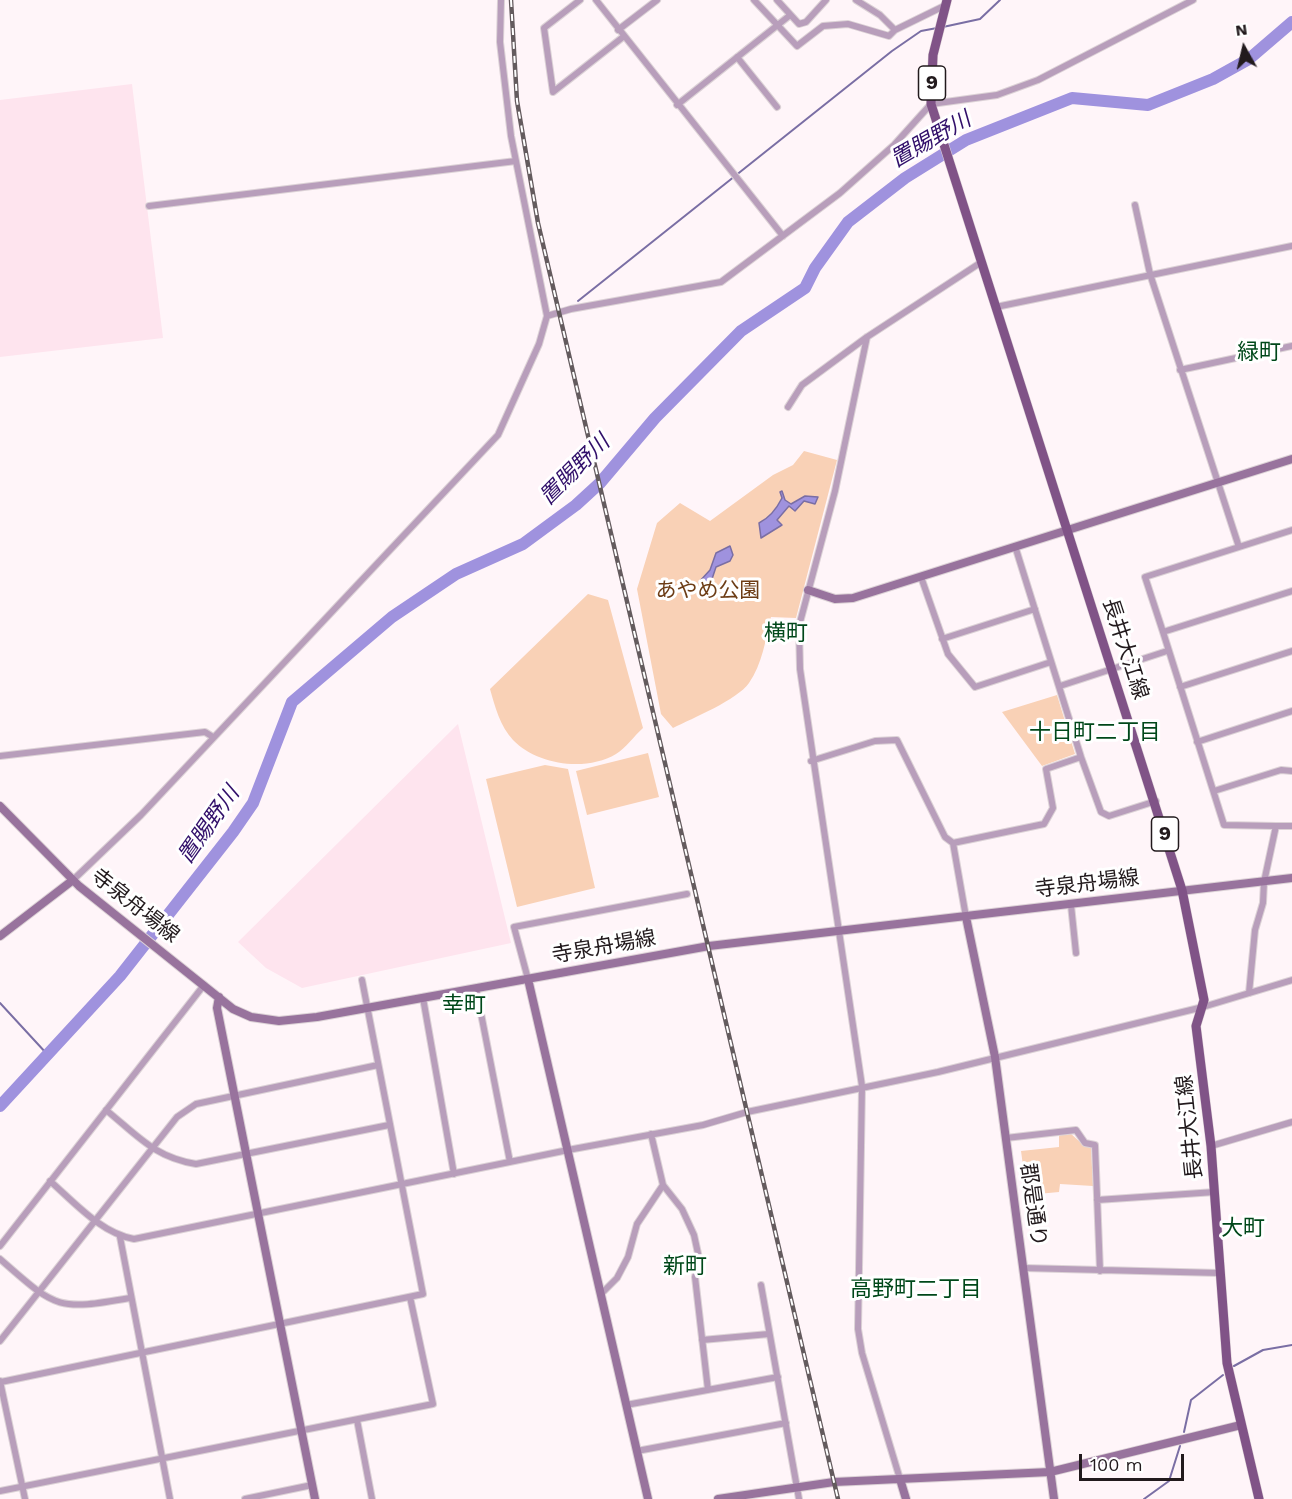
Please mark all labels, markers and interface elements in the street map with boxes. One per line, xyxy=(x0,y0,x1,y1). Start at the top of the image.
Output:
north arrow xyxy=(1214,18,1274,78)
text: N xyxy=(1234,19,1249,40)
road number: 9 xyxy=(918,66,946,100)
water label: 置賜野川 xyxy=(886,107,976,173)
district label: 緑町 xyxy=(1237,340,1281,366)
water label: 置賜野川 xyxy=(535,430,615,510)
park label: あやめ公園 xyxy=(656,578,760,604)
street label: 長井大江線 xyxy=(1097,595,1153,703)
district label: 横町 xyxy=(764,621,808,647)
district label: 十日町二丁目 xyxy=(1029,720,1161,746)
water label: 置賜野川 xyxy=(173,781,245,869)
road number: 9 xyxy=(1152,817,1178,851)
street label: 寺泉舟場線 xyxy=(86,864,184,948)
street label: 寺泉舟場線 xyxy=(1033,865,1141,903)
street label: 寺泉舟場線 xyxy=(550,925,658,969)
district label: 幸町 xyxy=(442,993,486,1019)
street label: 長井大江線 xyxy=(1172,1073,1208,1181)
street label: 郡是通り xyxy=(1015,1162,1051,1248)
district label: 大町 xyxy=(1221,1216,1265,1242)
district label: 新町 xyxy=(663,1254,707,1280)
district label: 高野町二丁目 xyxy=(850,1277,982,1303)
scale bar xyxy=(1082,1442,1187,1480)
text: 100 m xyxy=(1090,1454,1143,1475)

